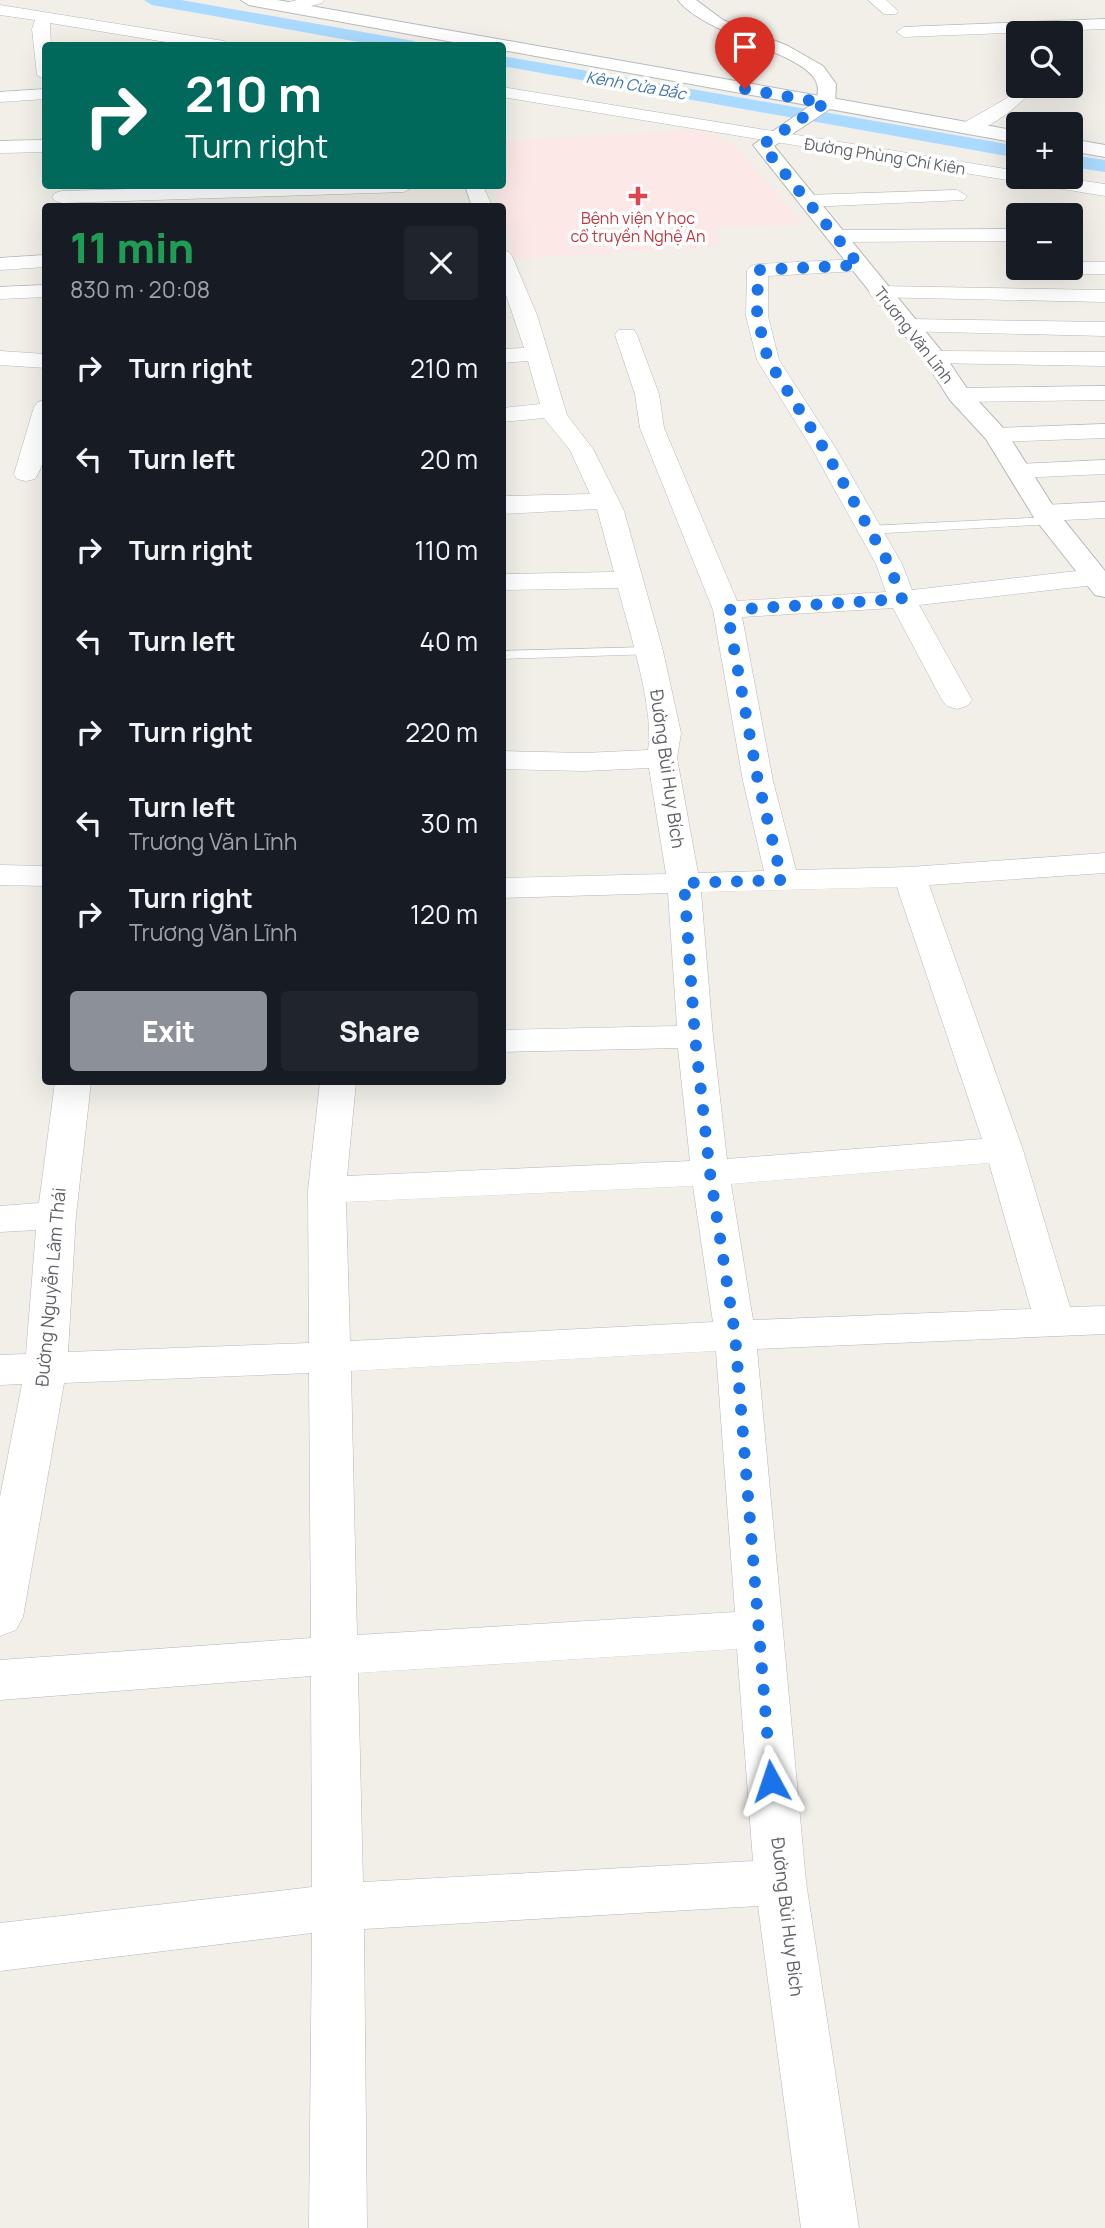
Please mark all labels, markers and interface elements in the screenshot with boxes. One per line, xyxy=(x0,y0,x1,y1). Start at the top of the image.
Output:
pin xyxy=(715,17,775,89)
map controls xyxy=(1006,21,1083,280)
button: search xyxy=(1006,21,1083,98)
icon: arrive xyxy=(726,28,764,66)
text: 210 m xyxy=(185,60,322,127)
water label: Kênh Cửa Bắc xyxy=(584,65,689,105)
icon: right xyxy=(70,70,161,161)
button: + xyxy=(1006,112,1083,189)
text: Turn right xyxy=(185,124,328,168)
street label: Đường Phùng Chí Kiên xyxy=(803,132,967,180)
marker: Bệnh viện Y học cổ truyền Nghệ An xyxy=(628,186,648,206)
button: − xyxy=(1006,203,1083,280)
place label: Bệnh viện Y học cổ truyền Nghệ An xyxy=(570,207,706,247)
text: 11 min xyxy=(70,218,194,276)
button: close xyxy=(404,226,478,300)
text: 830 m · 20:08 xyxy=(70,273,210,305)
street label: Trương Văn Lĩnh xyxy=(869,282,959,388)
icon: right xyxy=(70,349,108,387)
text: Turn right xyxy=(129,350,253,386)
text: 210 m xyxy=(410,350,478,386)
icon: left xyxy=(70,440,108,478)
text: Turn left xyxy=(129,441,236,477)
text: 20 m xyxy=(420,441,478,477)
icon: right xyxy=(70,531,108,569)
text: Turn right xyxy=(129,532,253,568)
text: 110 m xyxy=(415,532,478,568)
icon: left xyxy=(70,622,108,660)
text: Turn left xyxy=(129,623,236,659)
text: 40 m xyxy=(420,623,478,659)
street label: Đường Bùi Huy Bích xyxy=(645,688,691,850)
icon: right xyxy=(70,713,108,751)
text: Turn right xyxy=(129,714,253,750)
text: 220 m xyxy=(405,714,478,750)
text: Turn left xyxy=(129,789,236,825)
icon: left xyxy=(70,804,108,842)
text: 30 m xyxy=(421,805,478,841)
text: Trương Văn Lĩnh xyxy=(129,825,297,857)
text: Turn right xyxy=(129,880,253,916)
icon: right xyxy=(70,895,108,933)
text: 120 m xyxy=(410,896,478,932)
text: Trương Văn Lĩnh xyxy=(129,916,297,948)
button: Exit xyxy=(70,991,267,1071)
button: Share xyxy=(281,991,478,1071)
street label: Đường Nguyễn Lâm Thái xyxy=(29,1186,71,1387)
position arrow xyxy=(734,1744,808,1818)
street label: Đường Bùi Huy Bích xyxy=(766,1836,810,1998)

